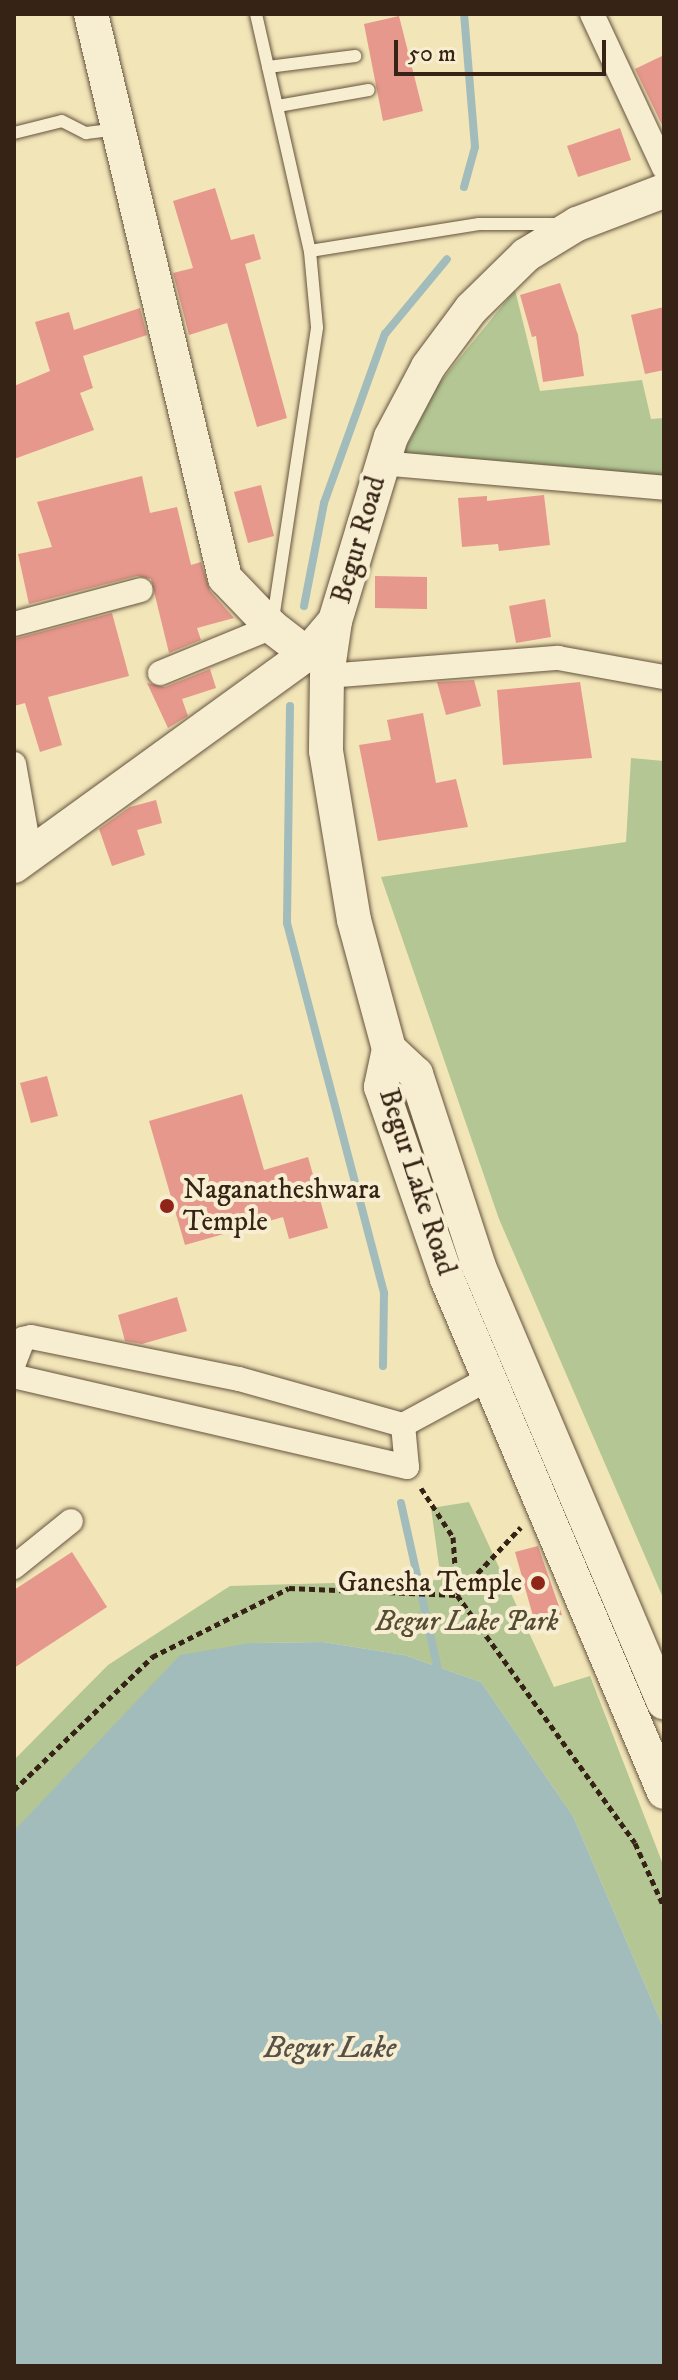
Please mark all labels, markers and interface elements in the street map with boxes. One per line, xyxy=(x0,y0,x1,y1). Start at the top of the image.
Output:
scale bar xyxy=(398,24,610,74)
text: 50 m xyxy=(408,39,456,69)
street label: Begur Road xyxy=(325,472,393,608)
street label: Begur Lake Road xyxy=(371,1084,463,1280)
place label: Naganatheshwara Temple xyxy=(183,1173,380,1239)
marker: Naganatheshwara Temple xyxy=(158,1197,176,1215)
place label: Ganesha Temple xyxy=(338,1566,522,1600)
marker: Ganesha Temple xyxy=(529,1574,547,1592)
park label: Begur Lake Park xyxy=(376,1605,558,1639)
water label: Begur Lake xyxy=(264,2031,396,2067)

